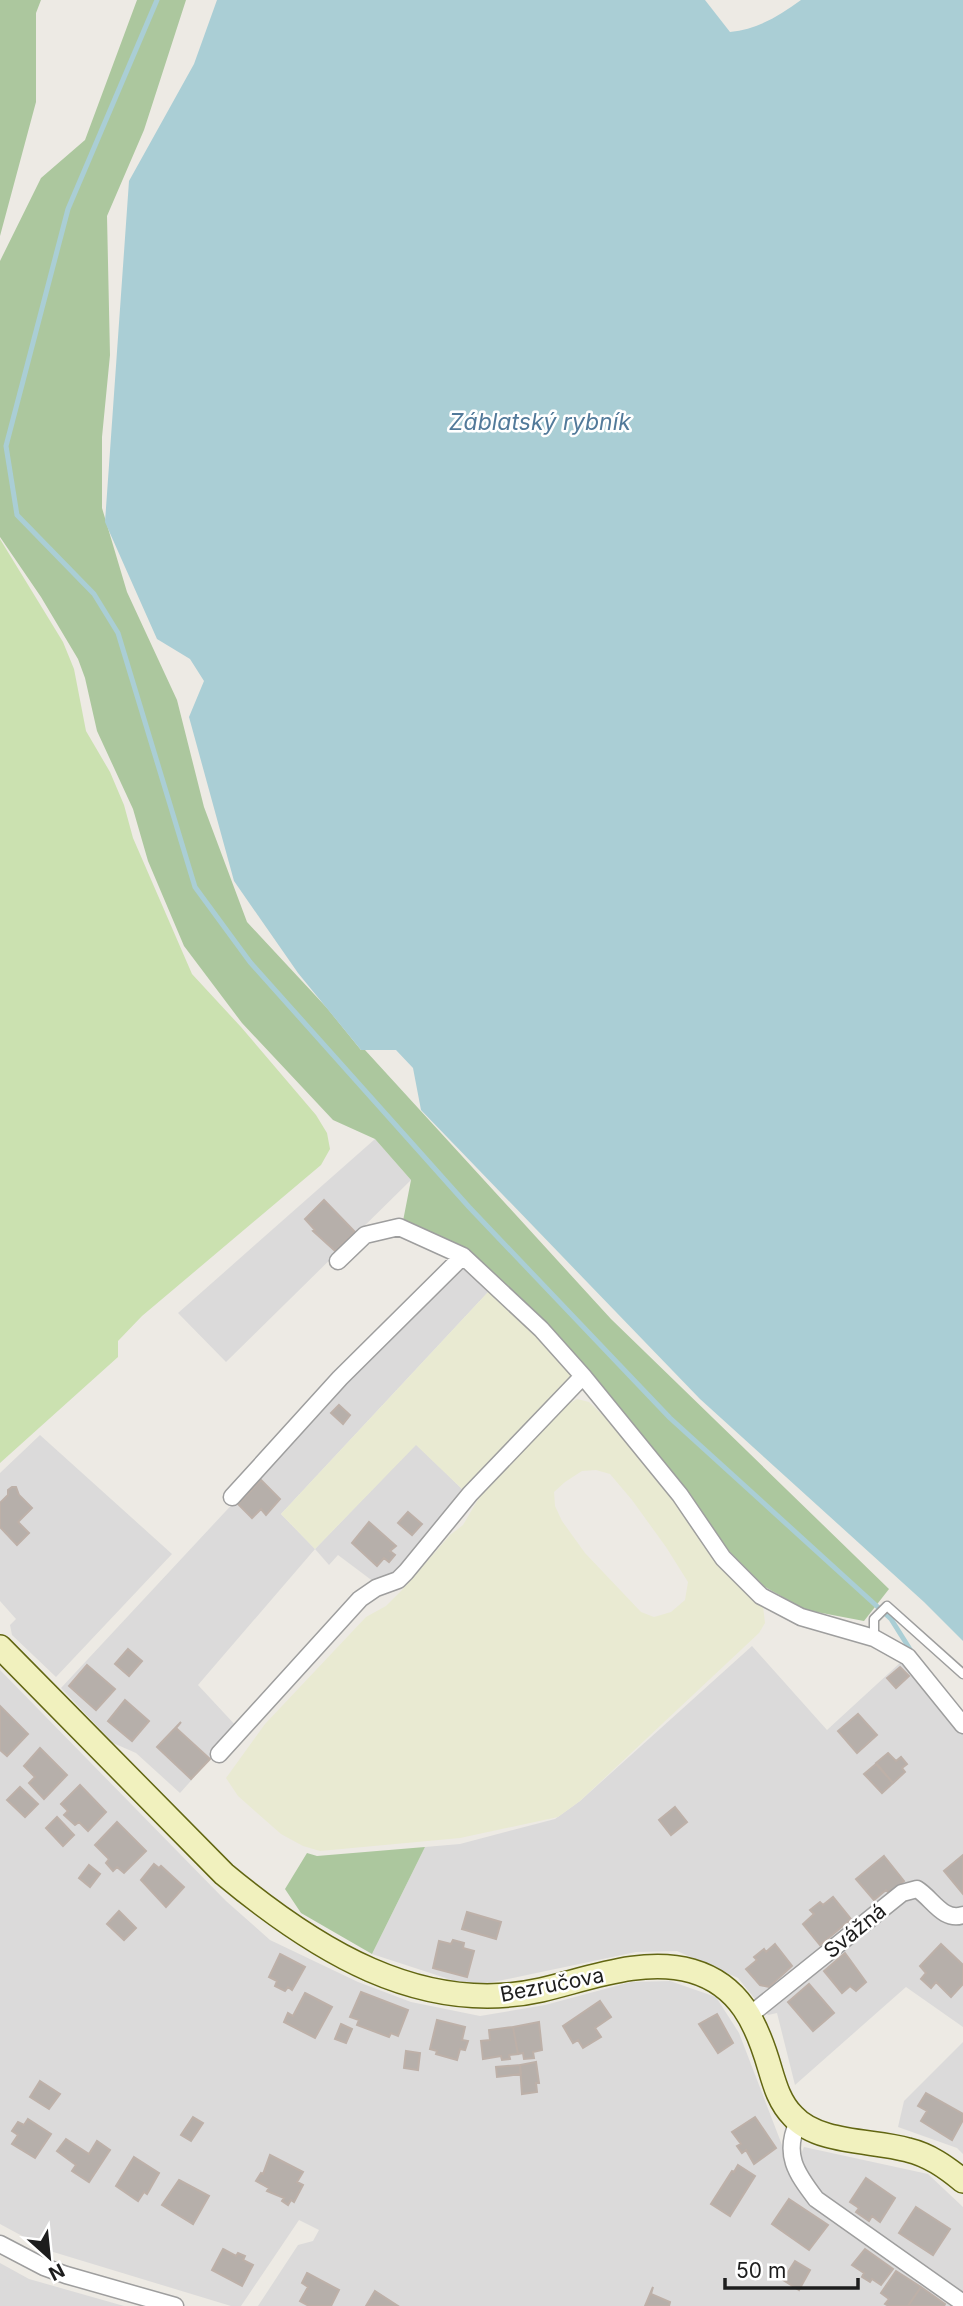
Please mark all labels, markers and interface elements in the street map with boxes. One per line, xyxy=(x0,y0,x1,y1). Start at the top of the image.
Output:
water label: Záblatský rybník xyxy=(449,408,631,436)
street label: Svážná xyxy=(819,1898,891,1963)
street label: Bezručova xyxy=(498,1962,606,2007)
north arrow xyxy=(14,2222,84,2292)
scale bar xyxy=(725,2246,858,2290)
text: N xyxy=(45,2258,68,2285)
text: 50 m xyxy=(736,2258,786,2283)

